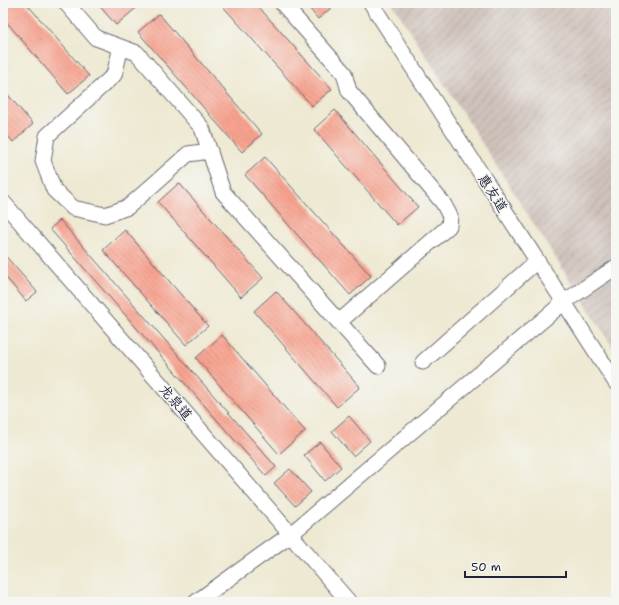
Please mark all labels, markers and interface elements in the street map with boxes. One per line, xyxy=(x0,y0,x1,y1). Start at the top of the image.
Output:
street label: 惠友道 xyxy=(474,170,512,216)
street label: 龙泉道 xyxy=(155,380,197,424)
scale bar xyxy=(465,553,566,579)
text: 50 m xyxy=(471,559,501,575)

